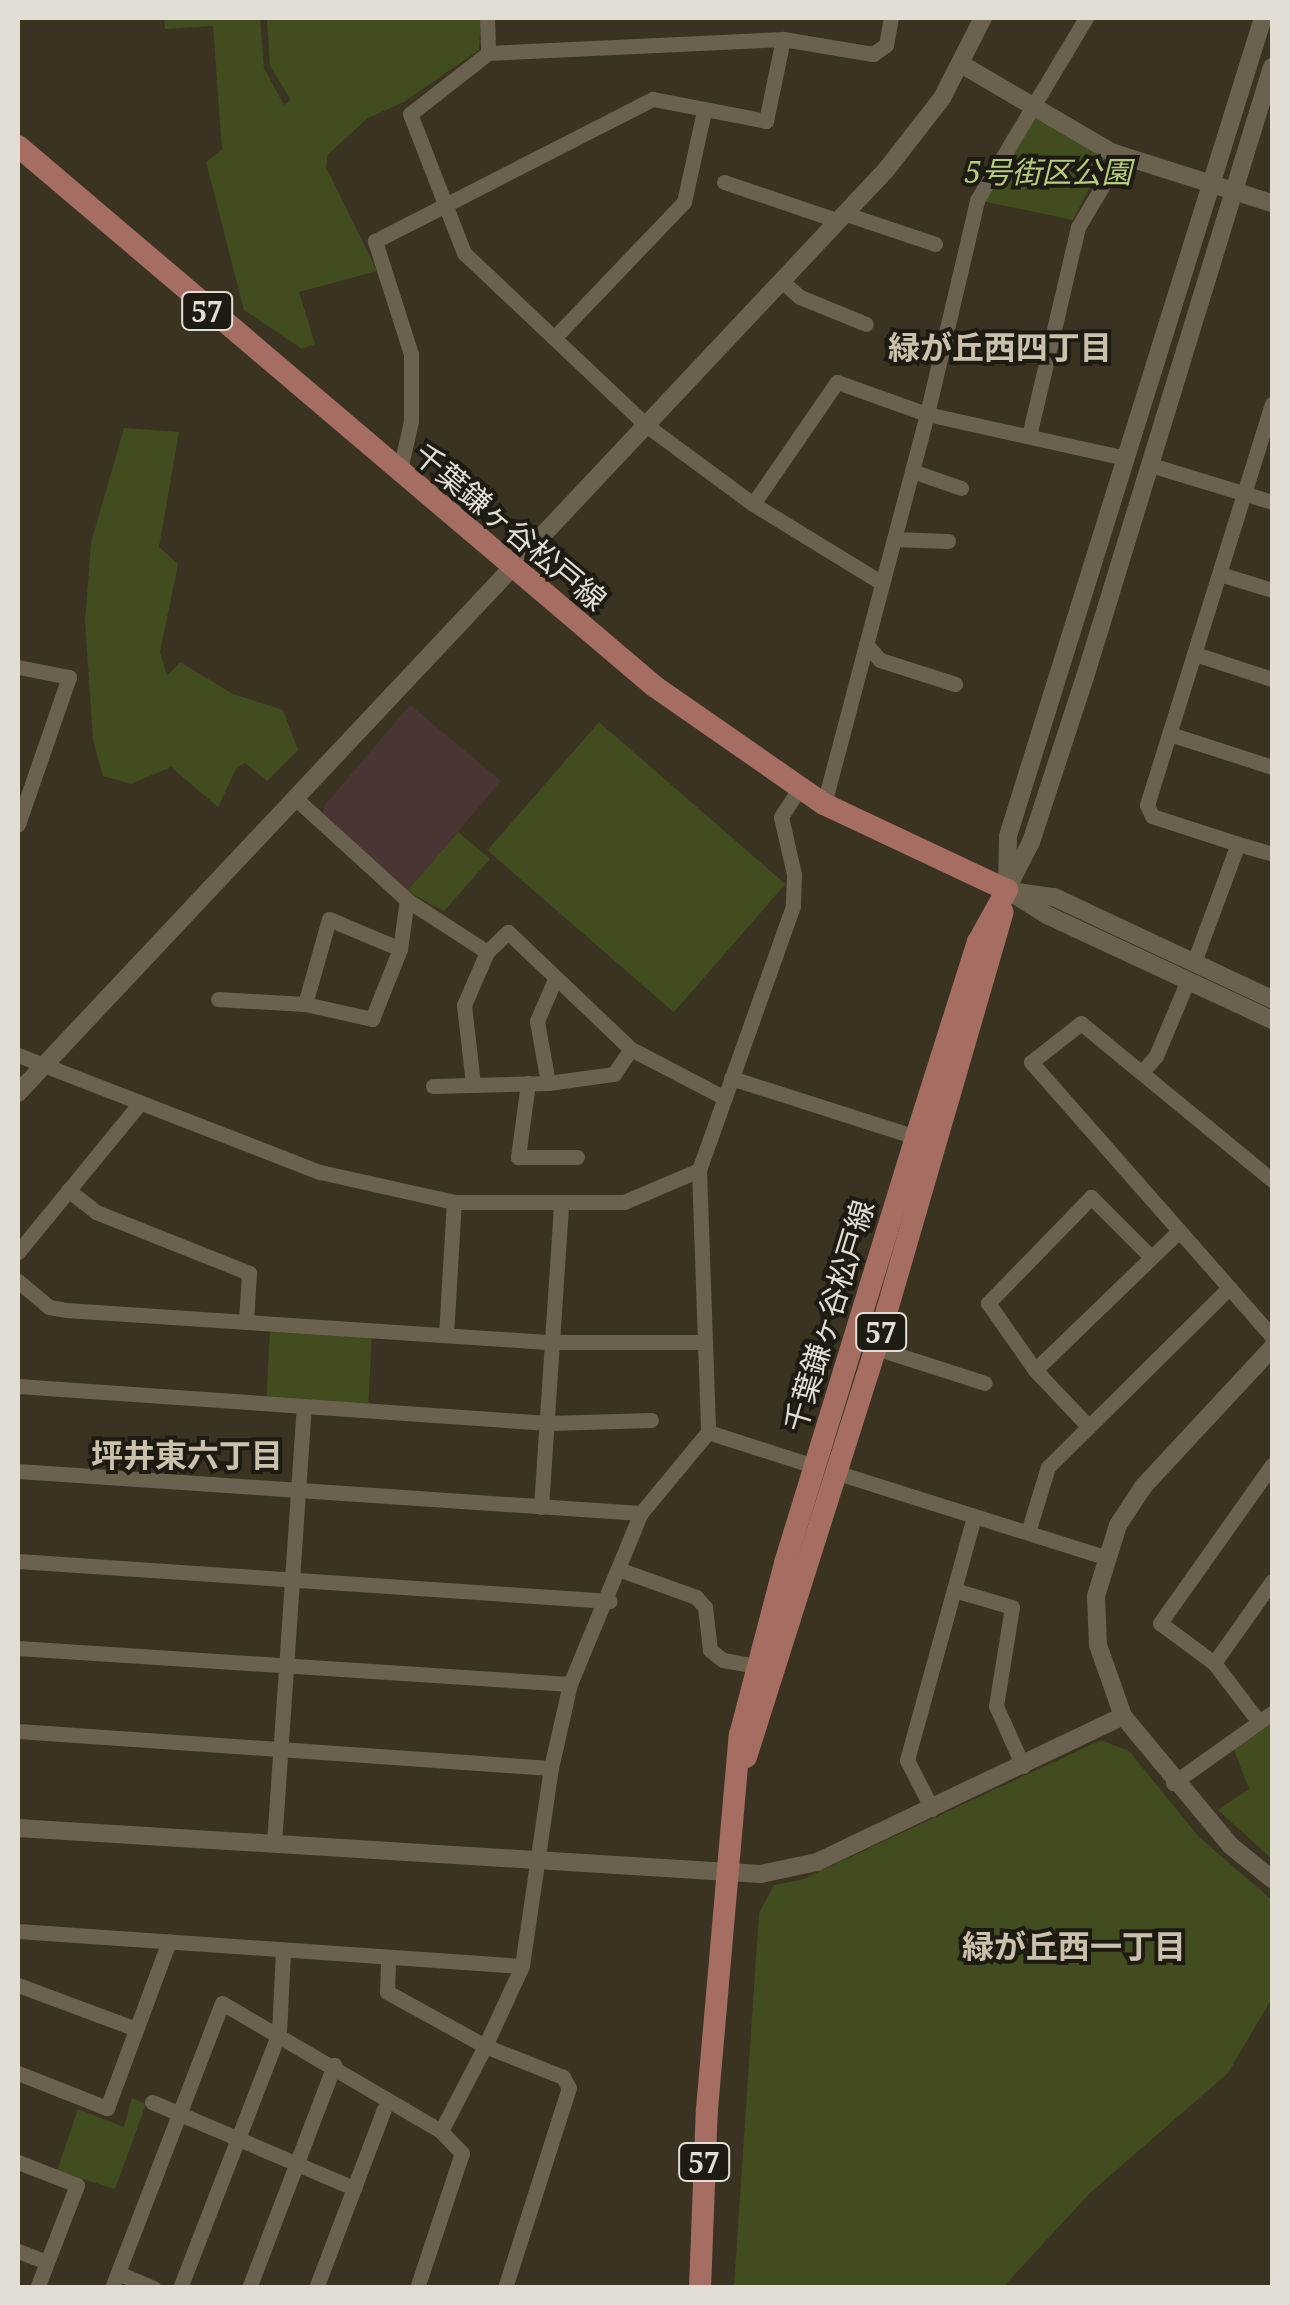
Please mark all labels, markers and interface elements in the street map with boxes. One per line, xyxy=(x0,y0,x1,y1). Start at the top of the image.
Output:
park label: 5号街区公園 xyxy=(965,154,1131,190)
road number: 57 xyxy=(180,288,234,334)
district label: 緑が丘西四丁目 xyxy=(888,328,1112,366)
street label: 千葉鎌ヶ谷松戸線 xyxy=(407,436,613,618)
street label: 千葉鎌ヶ谷松戸線 xyxy=(777,1196,881,1436)
road number: 57 xyxy=(854,1309,908,1355)
district label: 坪井東六丁目 xyxy=(91,1436,283,1474)
district label: 緑が丘西一丁目 xyxy=(962,1927,1186,1965)
road number: 57 xyxy=(676,2139,732,2185)

